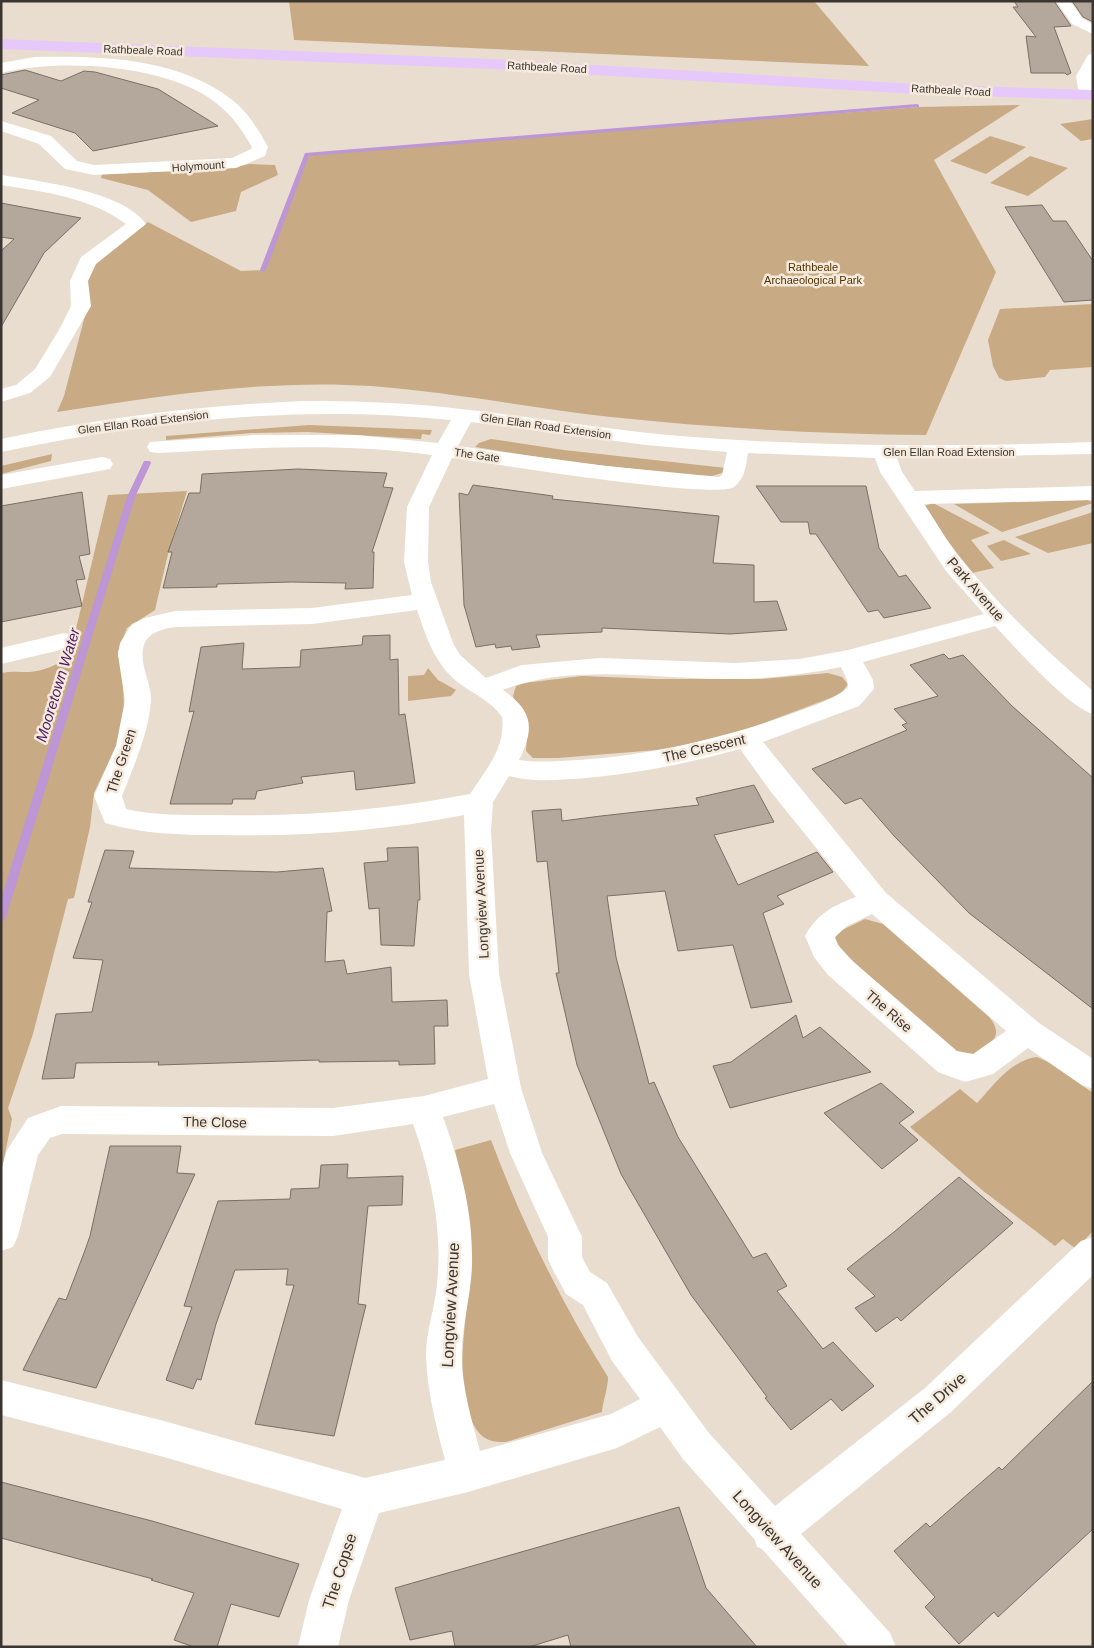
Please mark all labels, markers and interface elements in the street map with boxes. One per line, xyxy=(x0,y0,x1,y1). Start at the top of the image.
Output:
street label: Rathbeale Road xyxy=(103,43,183,57)
street label: Rathbeale Road xyxy=(507,59,587,75)
street label: Rathbeale Road xyxy=(911,82,991,98)
street label: Holymount xyxy=(171,158,225,174)
park label: Rathbeale Archaeological Park xyxy=(764,261,862,286)
street label: Glen Ellan Road Extension xyxy=(77,408,209,436)
street label: Glen Ellan Road Extension xyxy=(480,411,612,441)
street label: The Gate xyxy=(453,446,501,464)
street label: Glen Ellan Road Extension xyxy=(883,446,1015,458)
street label: Park Avenue xyxy=(944,554,1008,624)
water label: Mooretown Water xyxy=(32,625,83,744)
street label: The Green xyxy=(103,727,139,795)
street label: The Crescent xyxy=(661,731,747,765)
street label: Longview Avenue xyxy=(470,849,492,959)
street label: The Rise xyxy=(863,987,916,1036)
street label: The Close xyxy=(183,1113,247,1131)
street label: Longview Avenue xyxy=(439,1242,462,1368)
street label: The Drive xyxy=(906,1369,969,1428)
street label: Longview Avenue xyxy=(729,1487,826,1592)
street label: The Copse xyxy=(319,1531,360,1611)

